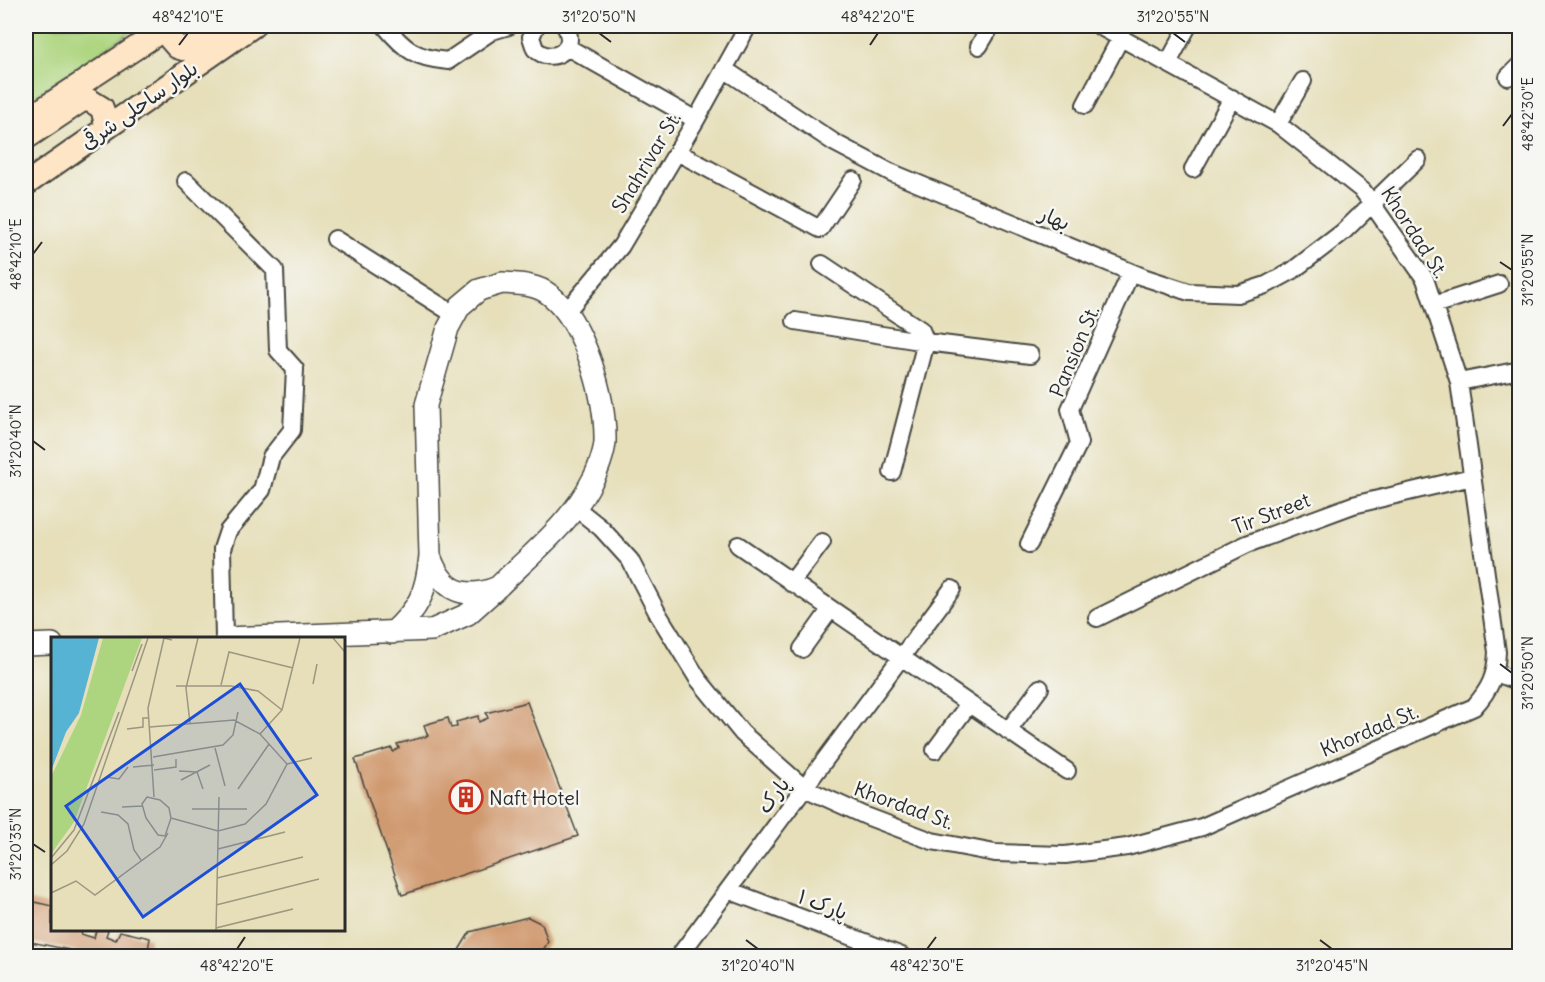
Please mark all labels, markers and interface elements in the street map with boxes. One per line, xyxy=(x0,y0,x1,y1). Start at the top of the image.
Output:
text: 48°42'10"E xyxy=(152,7,224,26)
text: 31°20'50"N xyxy=(562,7,636,26)
text: 48°42'20"E xyxy=(841,7,915,26)
text: 31°20'55"N xyxy=(1136,7,1210,26)
street label: بلوار ساحلی شرقی xyxy=(76,55,203,155)
text: 48°42'30"E xyxy=(1518,77,1537,151)
street label: Shahrivar St. xyxy=(606,107,686,217)
street label: Khordad St. xyxy=(1376,181,1454,283)
street label: بهار xyxy=(1034,200,1074,235)
text: 48°42'10"E xyxy=(6,218,25,290)
text: 31°20'55"N xyxy=(1518,233,1537,307)
street label: Pansion St. xyxy=(1043,301,1105,401)
text: 31°20'40"N xyxy=(6,404,25,478)
street label: Tir Street xyxy=(1229,487,1314,539)
text: 31°20'50"N xyxy=(1518,636,1537,710)
inset map xyxy=(51,637,345,931)
street label: Khordad St. xyxy=(1316,698,1422,762)
street label: پارک xyxy=(751,772,795,819)
street label: Khordad St. xyxy=(851,775,957,835)
building icon: Naft Hotel xyxy=(448,779,484,815)
place label: Naft Hotel xyxy=(489,785,579,810)
text: 31°20'35"N xyxy=(6,808,25,880)
street label: پارک ۱ xyxy=(794,883,851,926)
text: 48°42'20"E xyxy=(200,956,274,975)
text: 31°20'40"N xyxy=(721,956,795,975)
text: 48°42'30"E xyxy=(890,956,964,975)
text: 31°20'45"N xyxy=(1296,956,1368,975)

